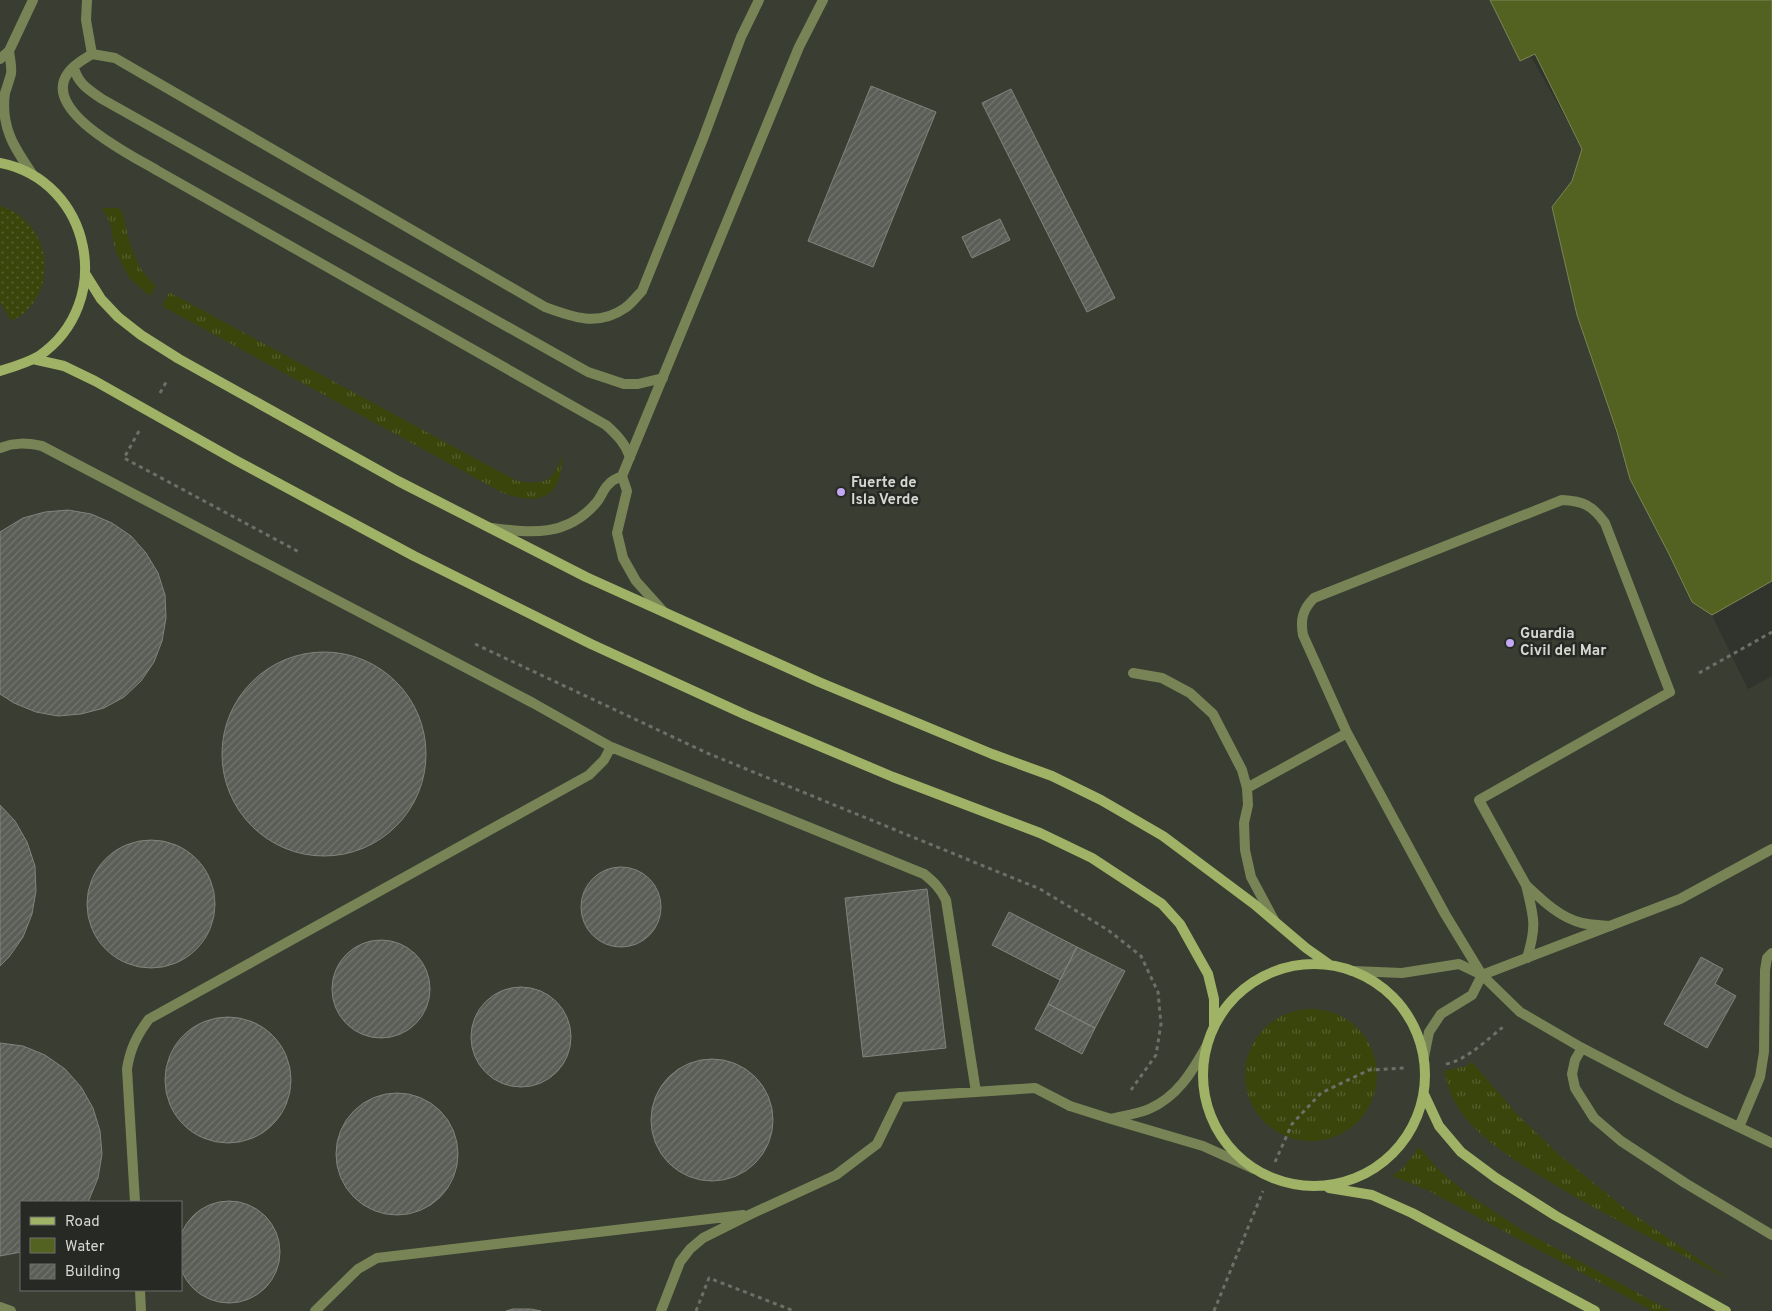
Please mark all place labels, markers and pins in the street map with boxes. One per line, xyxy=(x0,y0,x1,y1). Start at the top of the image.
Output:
place label: Fuerte de Isla Verde xyxy=(851,474,919,510)
marker: Fuerte de Isla Verde xyxy=(835,486,847,498)
place label: Guardia Civil del Mar xyxy=(1520,625,1607,661)
marker: Guardia Civil del Mar xyxy=(1504,637,1516,649)

